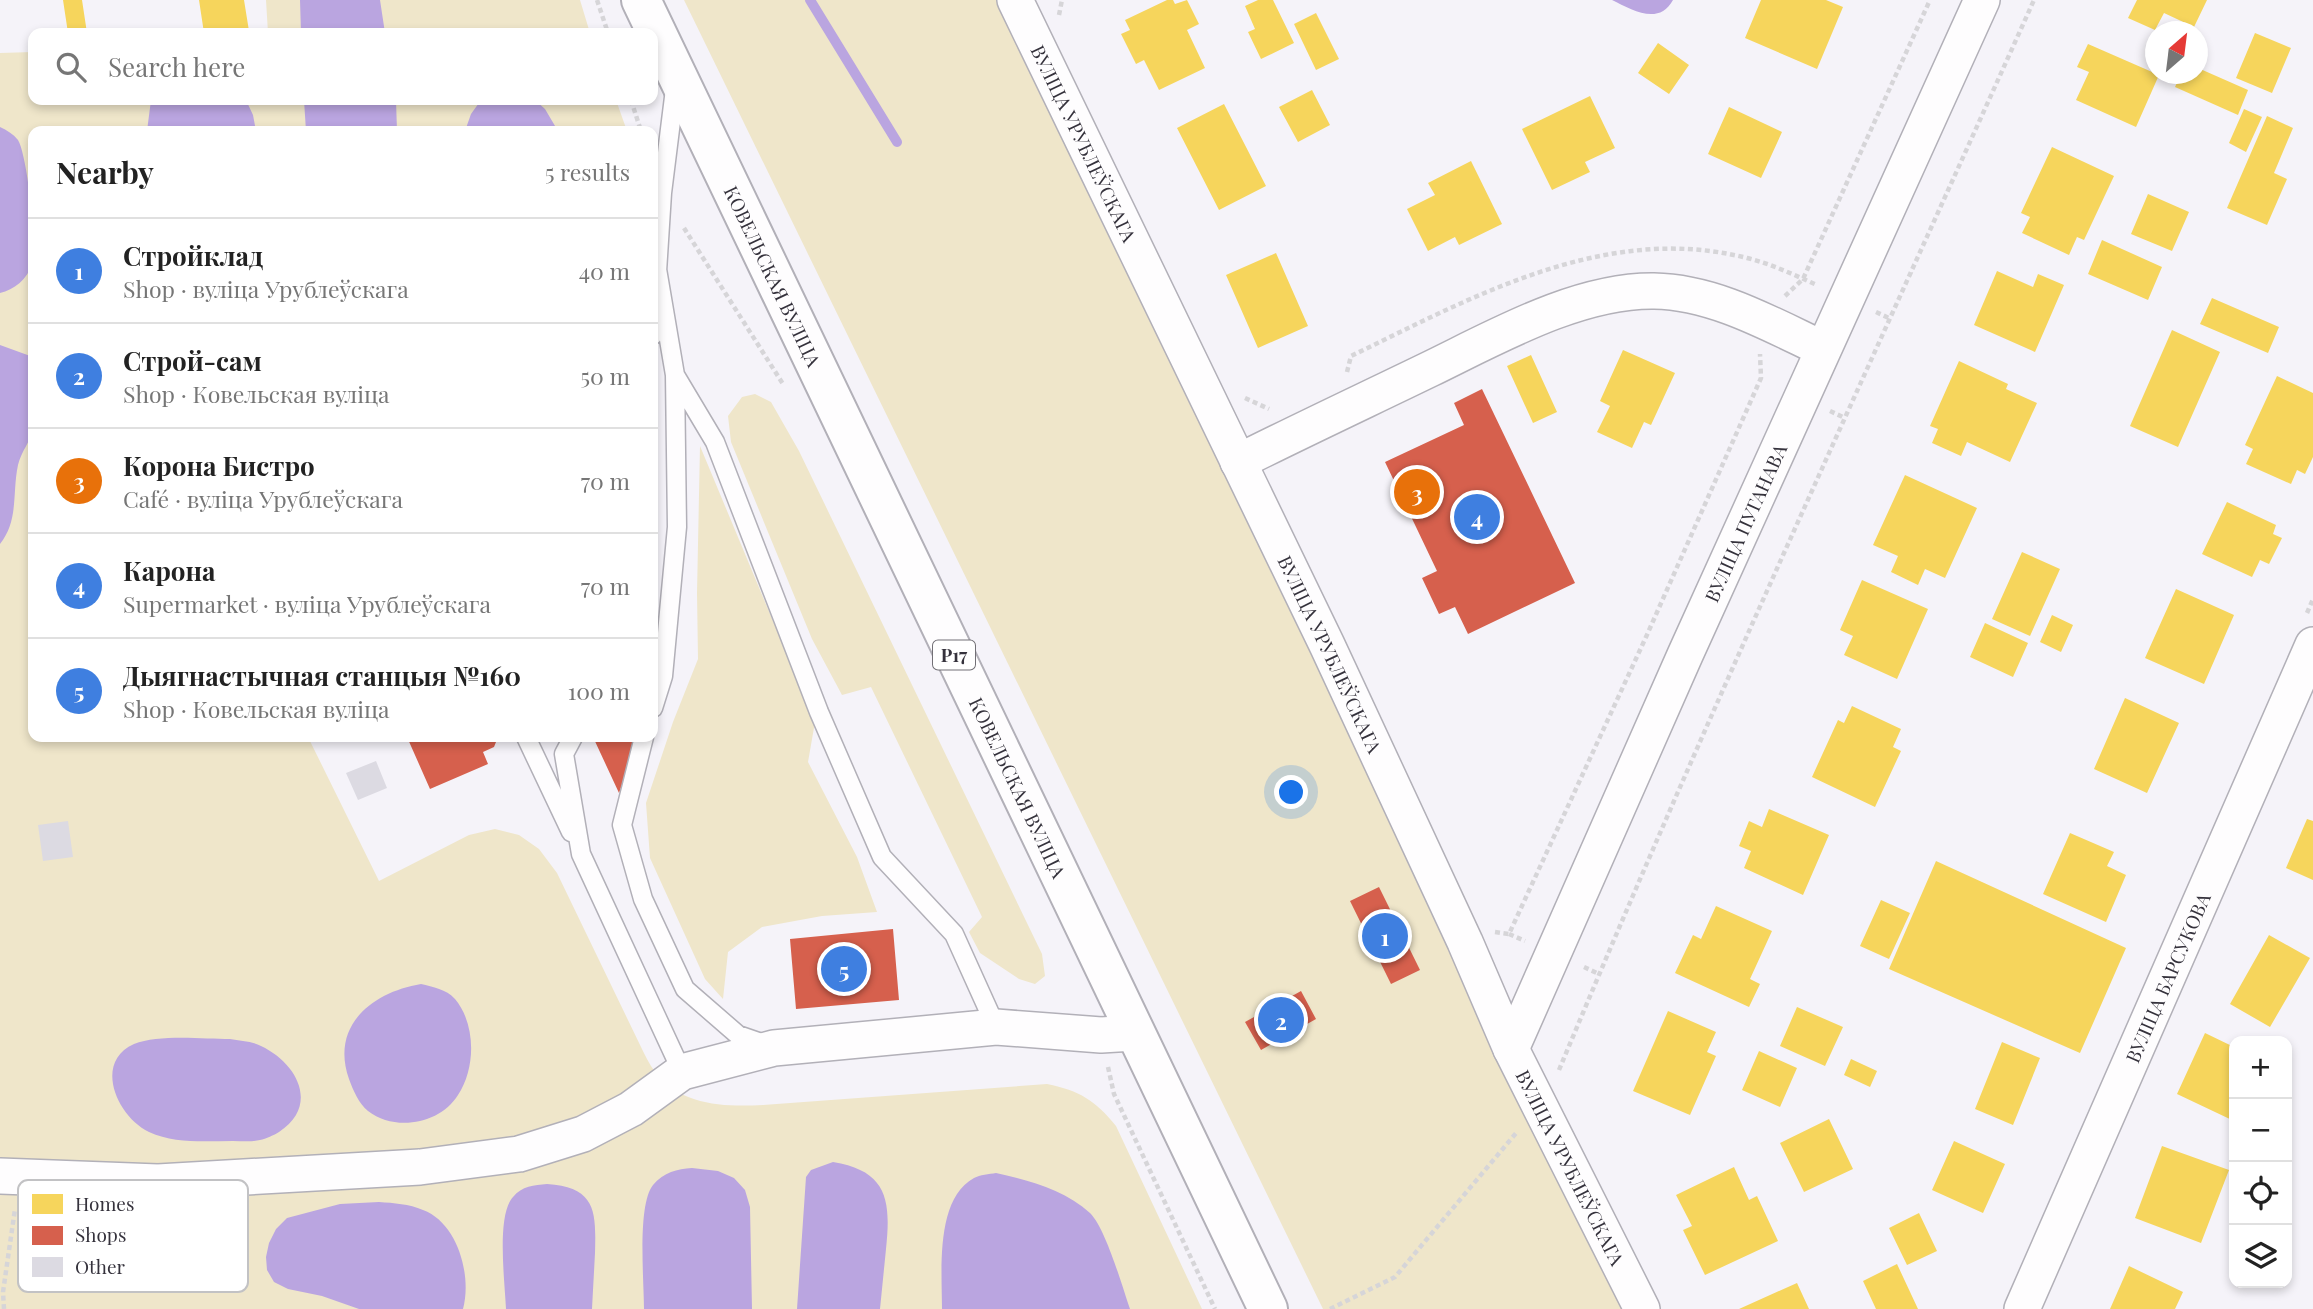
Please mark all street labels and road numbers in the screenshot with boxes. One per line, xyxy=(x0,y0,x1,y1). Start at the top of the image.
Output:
street label: ВУЛІЦА УРУБЛЕЎСКАГА xyxy=(1026,40,1143,247)
street label: КОВЕЛЬСКАЯ ВУЛІЦА xyxy=(719,181,828,372)
street label: ВУЛІЦА ПУГАНАВА xyxy=(1698,438,1793,606)
street label: ВУЛІЦА УРУБЛЕЎСКАГА xyxy=(1272,551,1389,758)
road number: Р17 xyxy=(933,640,975,670)
street label: КОВЕЛЬСКАЯ ВУЛІЦА xyxy=(964,693,1073,883)
street label: ВУЛІЦА БАРСУКОВА xyxy=(2119,887,2216,1067)
street label: ВУЛІЦА УРУБЛЕЎСКАГА xyxy=(1510,1065,1631,1270)

